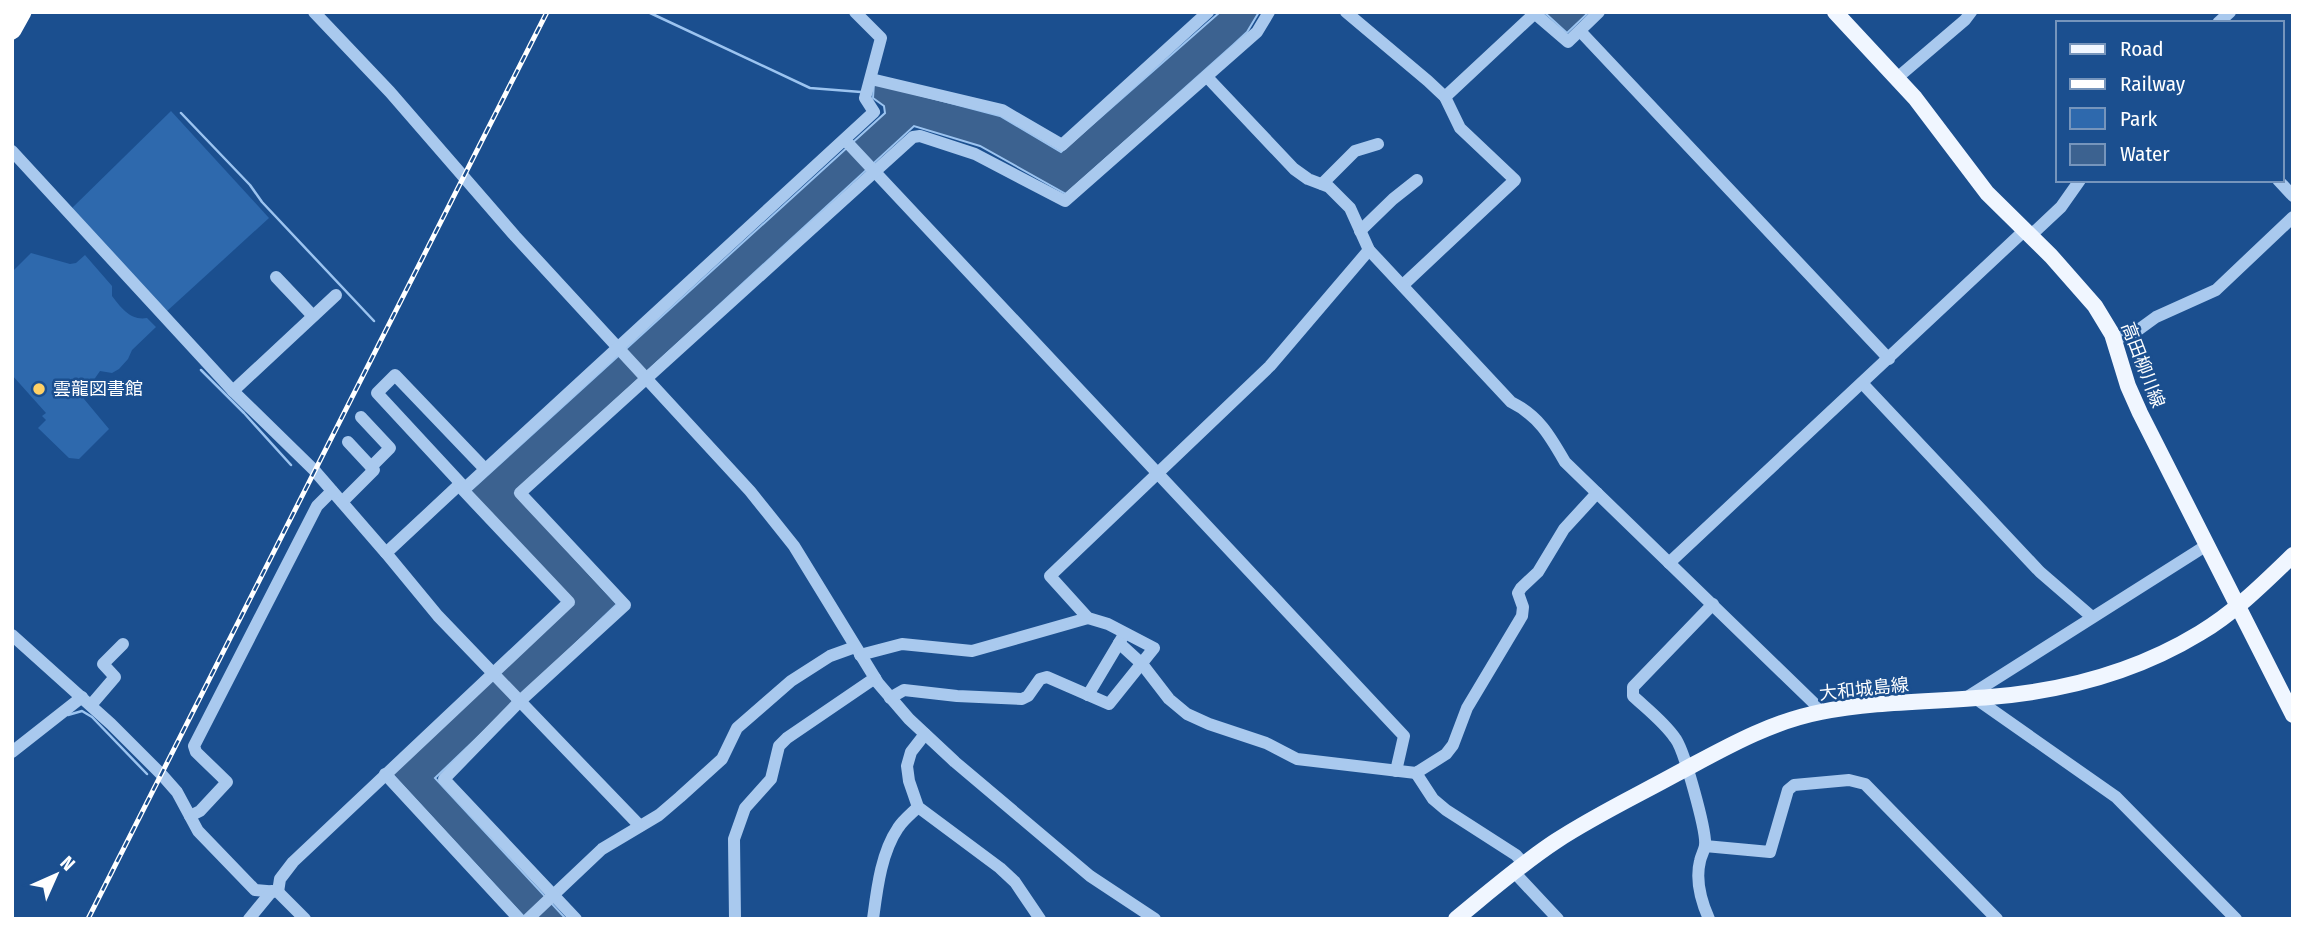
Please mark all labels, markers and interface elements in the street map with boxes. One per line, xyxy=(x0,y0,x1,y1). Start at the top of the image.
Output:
legend xyxy=(2056,21,2284,182)
text: Road xyxy=(2120,36,2164,62)
text: Railway xyxy=(2120,71,2186,97)
text: Park xyxy=(2120,106,2158,132)
text: Water xyxy=(2120,141,2170,167)
street label: 高田柳川線 xyxy=(2117,319,2169,411)
place label: 雲龍図書館 xyxy=(53,378,143,400)
marker: 雲龍図書館 xyxy=(31,381,47,397)
street label: 大和城島線 xyxy=(1818,673,1910,705)
north arrow xyxy=(21,840,91,910)
text: N xyxy=(56,851,80,875)

